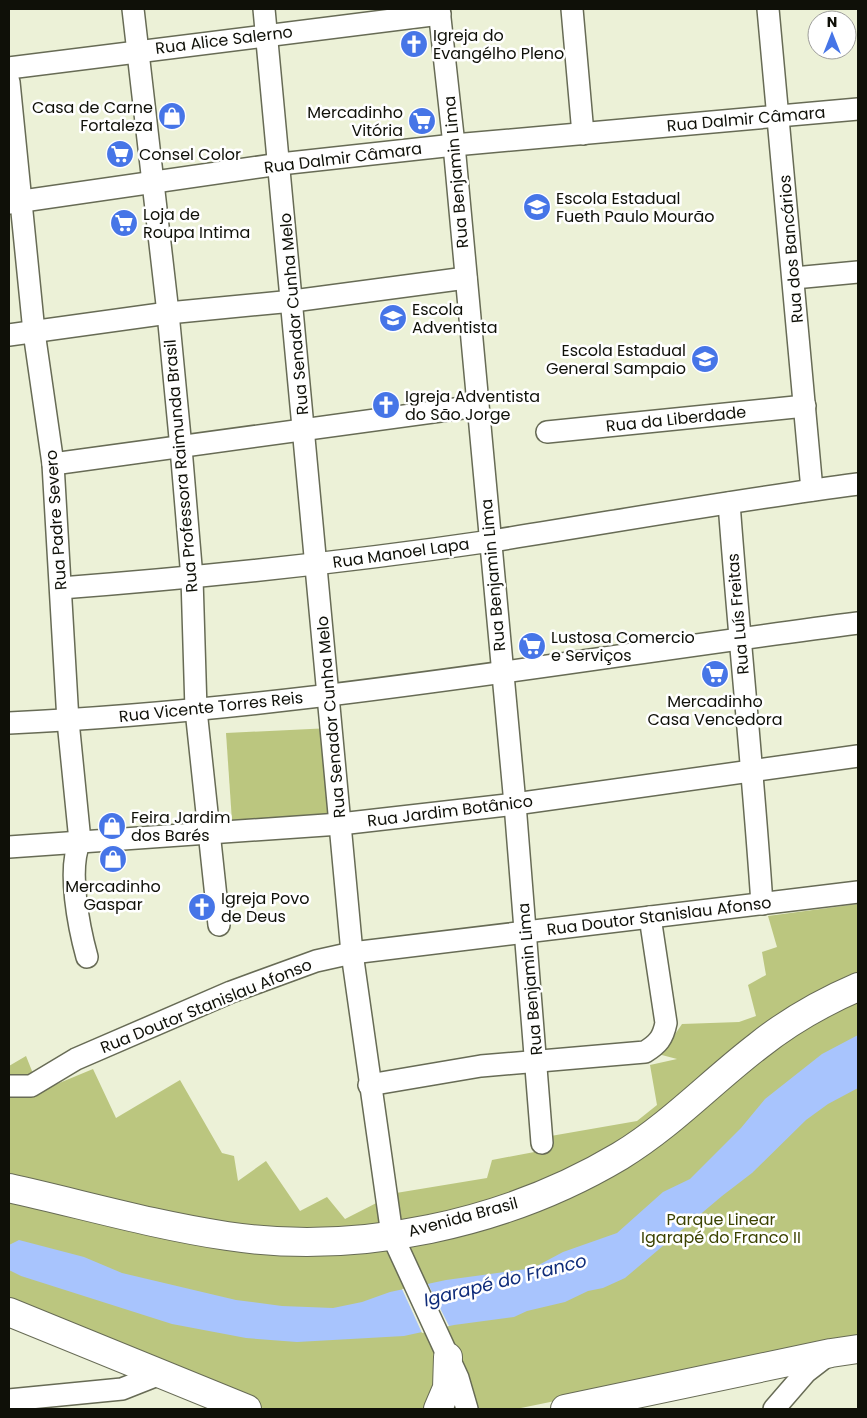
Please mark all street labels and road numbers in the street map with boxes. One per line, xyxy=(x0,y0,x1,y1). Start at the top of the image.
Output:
street label: Rua Alice Salerno xyxy=(154,20,294,60)
street label: Rua Benjamin Lima xyxy=(438,95,474,249)
street label: Rua Dalmir Câmara xyxy=(666,101,826,137)
street label: Rua Dalmir Câmara xyxy=(263,137,423,179)
street label: Rua dos Bancários xyxy=(773,174,809,324)
street label: Rua Senador Cunha Melo xyxy=(274,212,314,416)
street label: Rua Professora Raimunda Brasil xyxy=(158,339,204,593)
street label: Rua da Liberdade xyxy=(605,400,747,438)
street label: Rua Padre Severo xyxy=(40,449,72,591)
street label: Rua Benjamin Lima xyxy=(475,498,511,652)
street label: Rua Manoel Lapa xyxy=(331,532,471,574)
street label: Rua Luís Freitas xyxy=(721,552,755,676)
street label: Rua Senador Cunha Melo xyxy=(311,615,351,819)
street label: Rua Vicente Torres Reis xyxy=(118,686,304,728)
street label: Rua Jardim Botânico xyxy=(366,789,534,833)
street label: Rua Doutor Stanislau Afonso xyxy=(545,891,773,941)
street label: Rua Benjamin Lima xyxy=(512,902,548,1056)
street label: Rua Doutor Stanislau Afonso xyxy=(97,953,315,1059)
street label: Avenida Brasil xyxy=(406,1191,520,1243)

